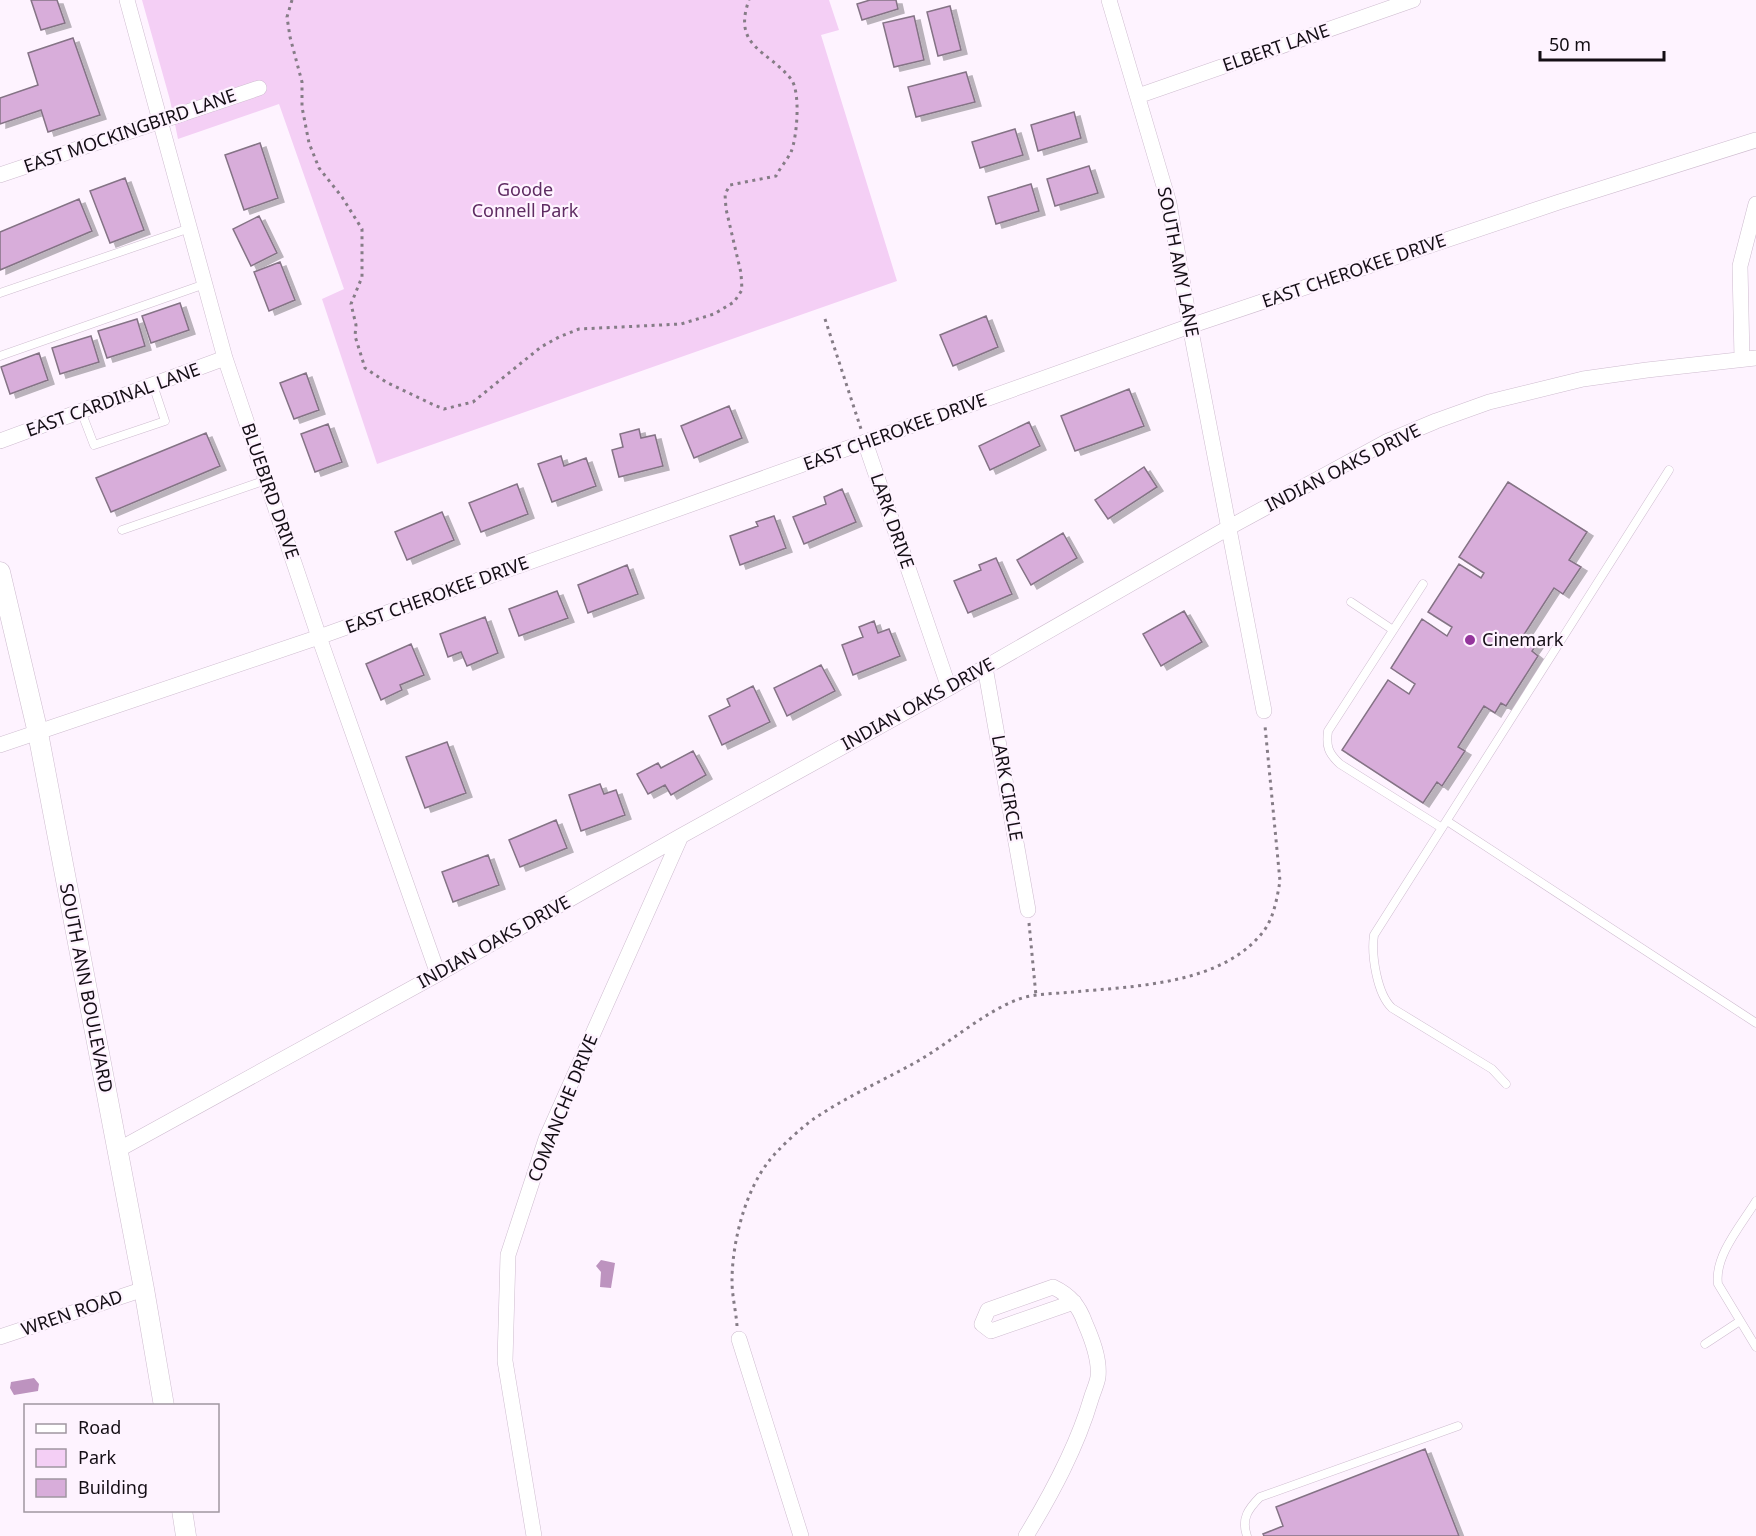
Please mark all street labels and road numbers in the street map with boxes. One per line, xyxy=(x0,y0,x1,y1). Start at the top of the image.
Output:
street label: ELBERT LANE xyxy=(1219,18,1332,77)
street label: EAST MOCKINGBIRD LANE xyxy=(20,82,239,178)
street label: SOUTH AMY LANE xyxy=(1153,185,1205,339)
street label: EAST CHEROKEE DRIVE xyxy=(1258,227,1449,313)
street label: EAST CARDINAL LANE xyxy=(22,356,203,442)
street label: EAST CHEROKEE DRIVE xyxy=(800,387,990,475)
street label: INDIAN OAKS DRIVE xyxy=(1261,418,1424,517)
street label: BLUEBIRD DRIVE xyxy=(236,420,305,562)
street label: LARK DRIVE xyxy=(865,470,920,571)
street label: EAST CHEROKEE DRIVE xyxy=(342,550,532,638)
street label: INDIAN OAKS DRIVE xyxy=(837,651,998,755)
street label: LARK CIRCLE xyxy=(987,733,1029,843)
street label: SOUTH ANN BOULEVARD xyxy=(55,881,119,1095)
street label: INDIAN OAKS DRIVE xyxy=(413,889,574,993)
street label: COMANCHE DRIVE xyxy=(521,1030,603,1185)
street label: WREN ROAD xyxy=(18,1283,126,1341)

